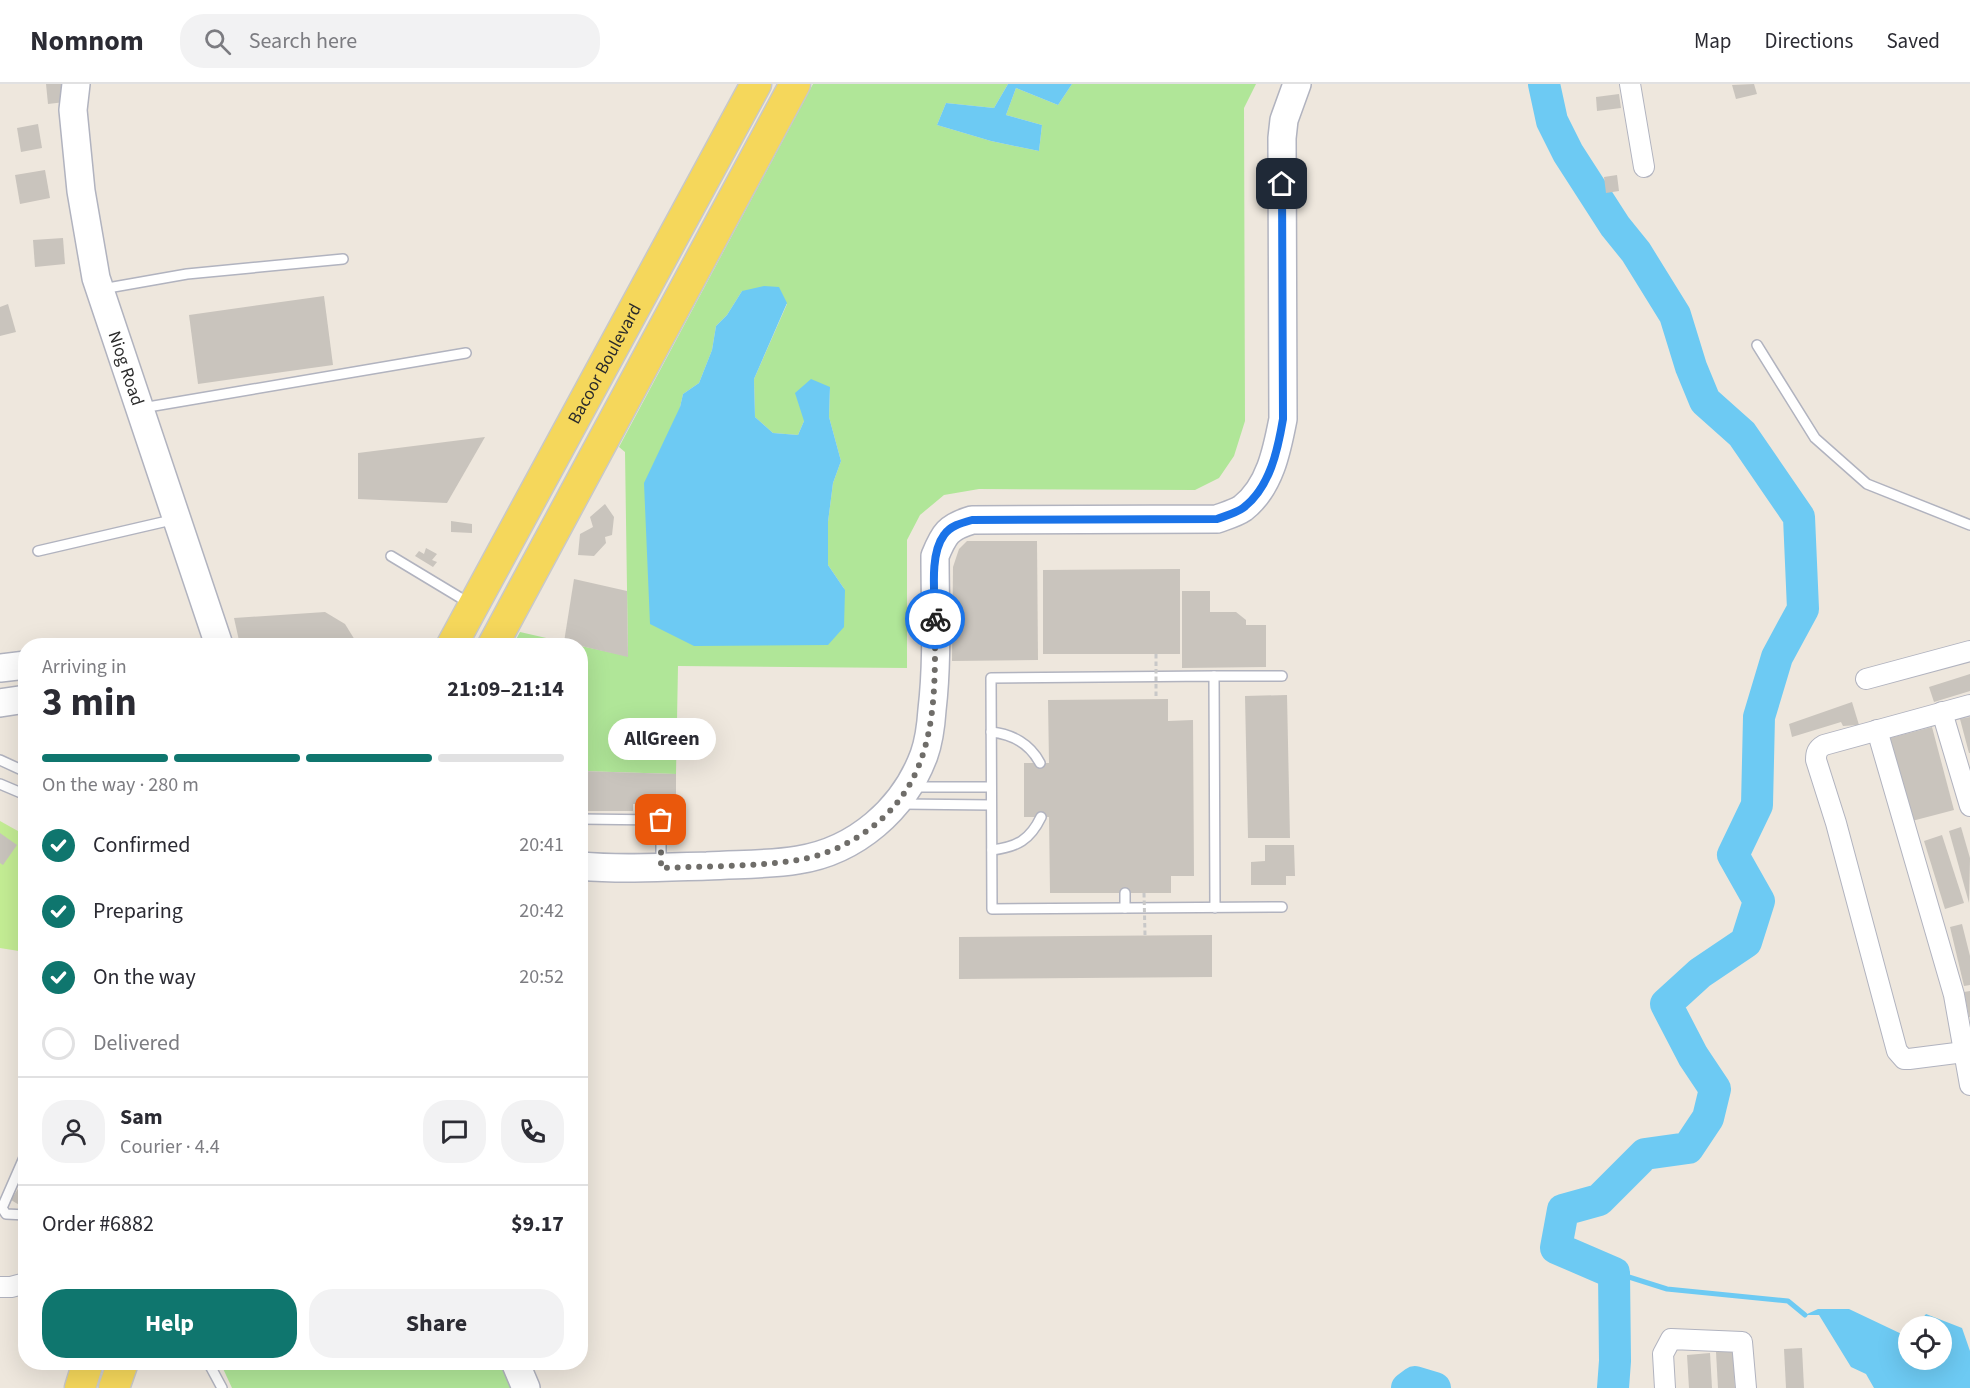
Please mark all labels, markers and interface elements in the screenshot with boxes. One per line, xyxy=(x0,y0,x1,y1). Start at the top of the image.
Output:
search box xyxy=(180,14,600,68)
text: Nomnom xyxy=(30,21,144,61)
icon: search xyxy=(201,25,234,58)
text: Search here xyxy=(249,25,357,57)
text: Map xyxy=(1694,26,1732,56)
text: Directions xyxy=(1765,26,1853,56)
text: Saved xyxy=(1886,26,1940,56)
pin xyxy=(1256,158,1307,209)
icon: home xyxy=(1265,167,1298,200)
street label: Bacoor Boulevard xyxy=(562,299,648,429)
street label: Niog Road xyxy=(102,328,150,409)
courier xyxy=(905,589,965,649)
icon: bike xyxy=(919,603,952,636)
text: Arriving in xyxy=(42,653,127,681)
text: 21:09–21:14 xyxy=(447,673,564,705)
text: 3 min xyxy=(42,675,137,731)
callout: AllGreen xyxy=(607,718,715,760)
text: AllGreen xyxy=(624,725,700,753)
text: On the way · 280 m xyxy=(42,771,199,799)
pin xyxy=(635,794,686,845)
icon: bag xyxy=(644,803,677,836)
icon: check xyxy=(42,829,75,862)
text: Confirmed xyxy=(93,829,190,861)
text: 20:41 xyxy=(519,831,564,859)
icon: check xyxy=(42,895,75,928)
text: Preparing xyxy=(93,895,183,927)
text: 20:42 xyxy=(519,897,564,925)
icon: check xyxy=(42,961,75,994)
text: On the way xyxy=(93,961,196,993)
text: 20:52 xyxy=(519,963,564,991)
text: Delivered xyxy=(93,1027,180,1059)
button: person xyxy=(42,1100,105,1163)
button: chat xyxy=(423,1100,486,1163)
button: phone xyxy=(501,1100,564,1163)
text: Sam xyxy=(120,1101,163,1133)
text: Courier · 4.4 xyxy=(120,1133,220,1161)
text: Order #6882 xyxy=(42,1208,154,1240)
text: $9.17 xyxy=(511,1208,564,1240)
button: Help xyxy=(42,1289,297,1358)
button: Share xyxy=(309,1289,564,1358)
map controls xyxy=(1898,1316,1952,1370)
button: locate xyxy=(1898,1316,1952,1370)

